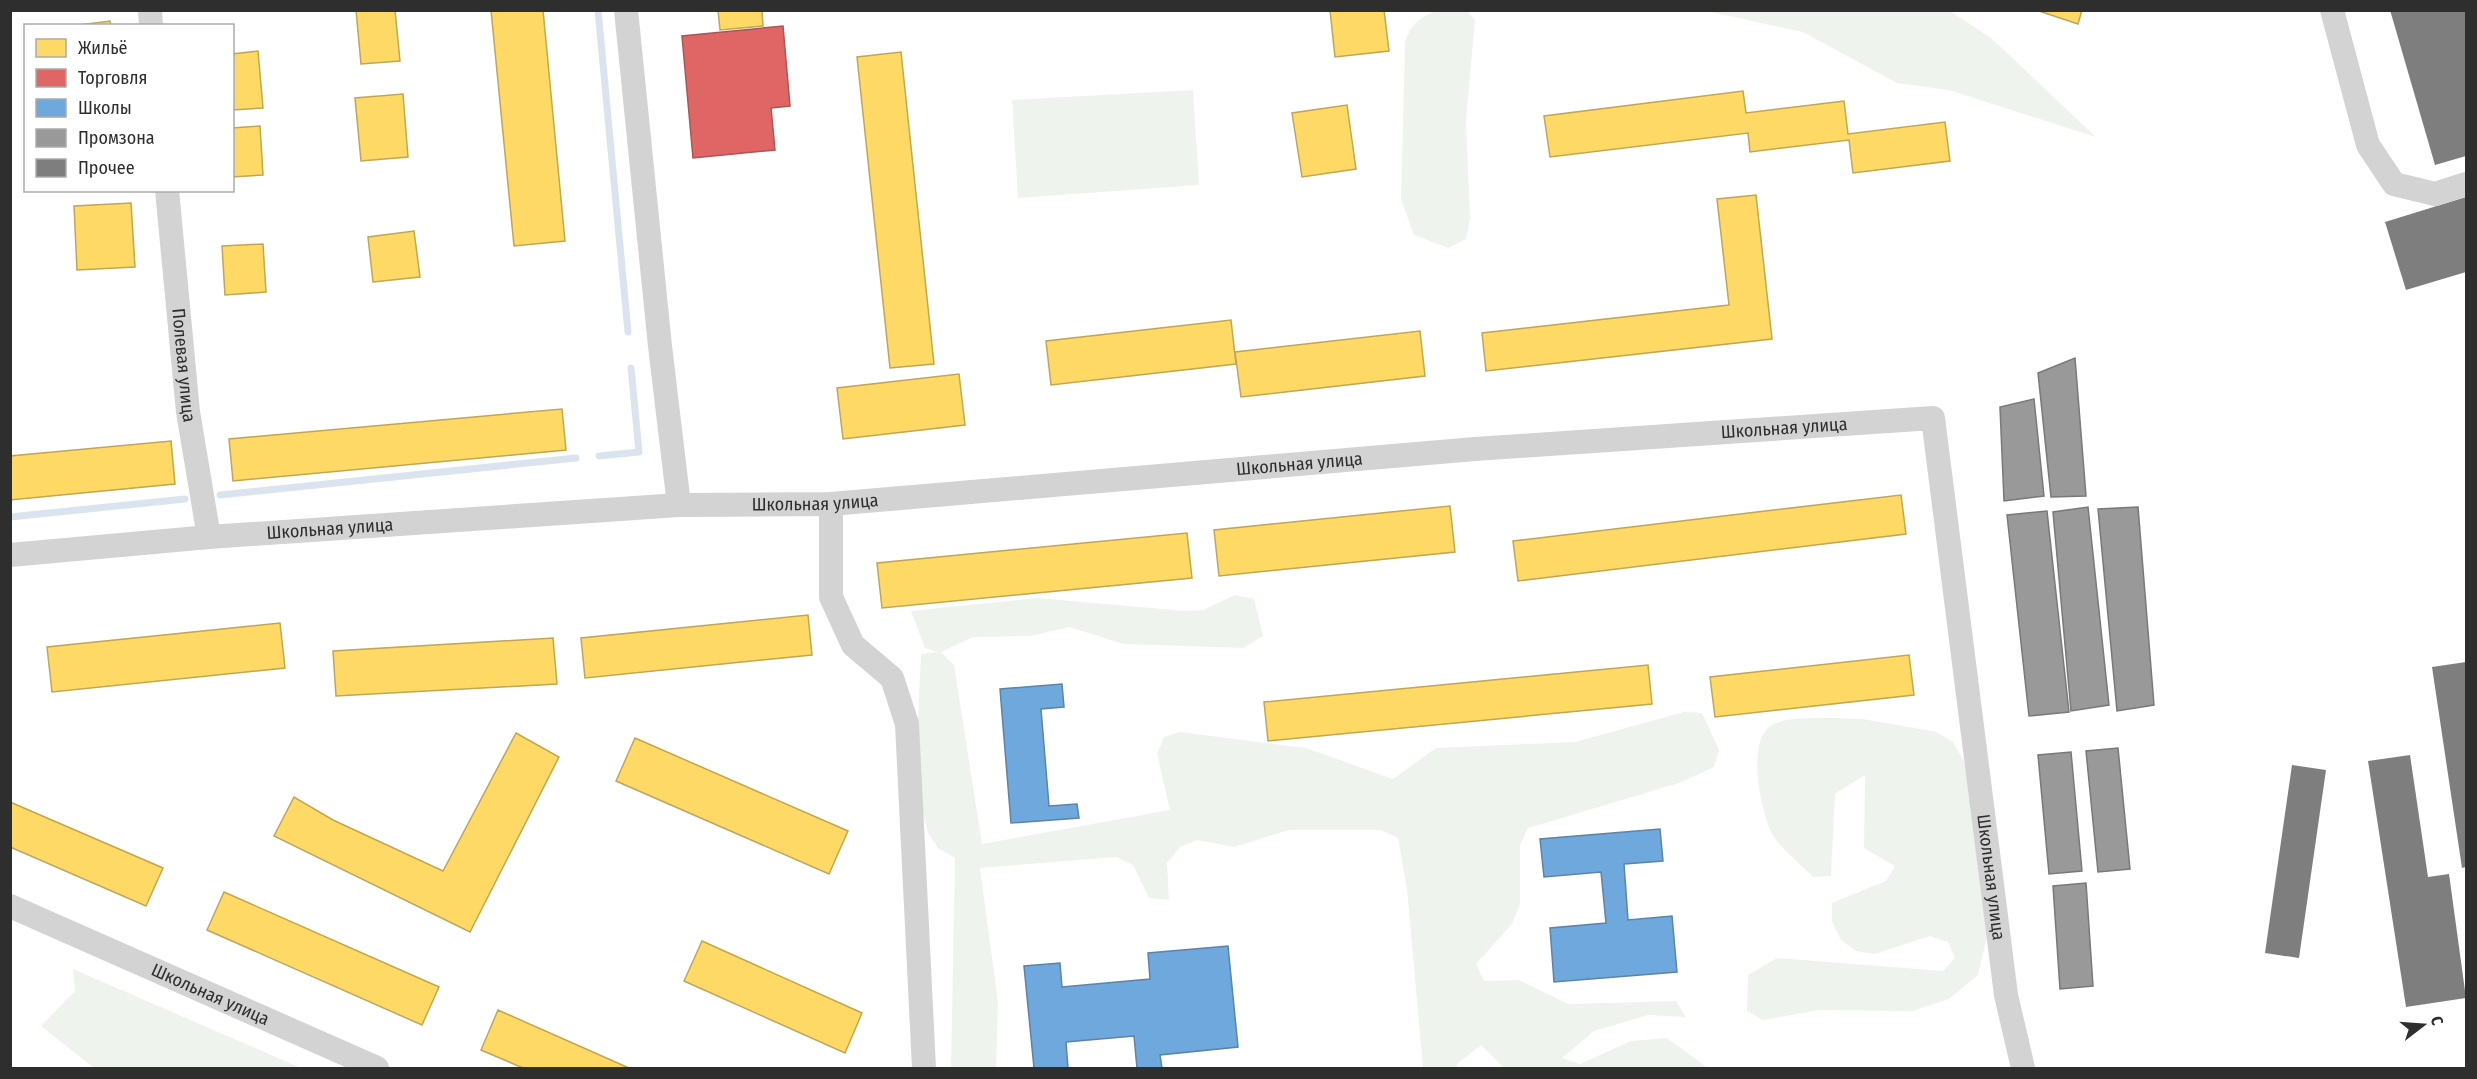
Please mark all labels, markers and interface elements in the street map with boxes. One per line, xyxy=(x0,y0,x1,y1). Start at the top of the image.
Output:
legend xyxy=(24,24,234,192)
text: Жильё xyxy=(78,37,128,59)
text: Торговля xyxy=(78,67,147,89)
text: Школы xyxy=(78,97,132,119)
text: Промзона xyxy=(78,127,155,149)
text: Прочее xyxy=(78,157,135,179)
street label: Полевая улица xyxy=(167,307,201,424)
street label: Школьная улица xyxy=(1720,413,1848,443)
street label: Школьная улица xyxy=(1235,448,1364,480)
street label: Школьная улица xyxy=(752,489,879,516)
street label: Школьная улица xyxy=(266,513,394,544)
street label: Школьная улица xyxy=(1972,813,2010,941)
street label: Школьная улица xyxy=(148,959,273,1030)
north arrow xyxy=(2393,995,2453,1055)
text: С xyxy=(2427,1014,2447,1028)

